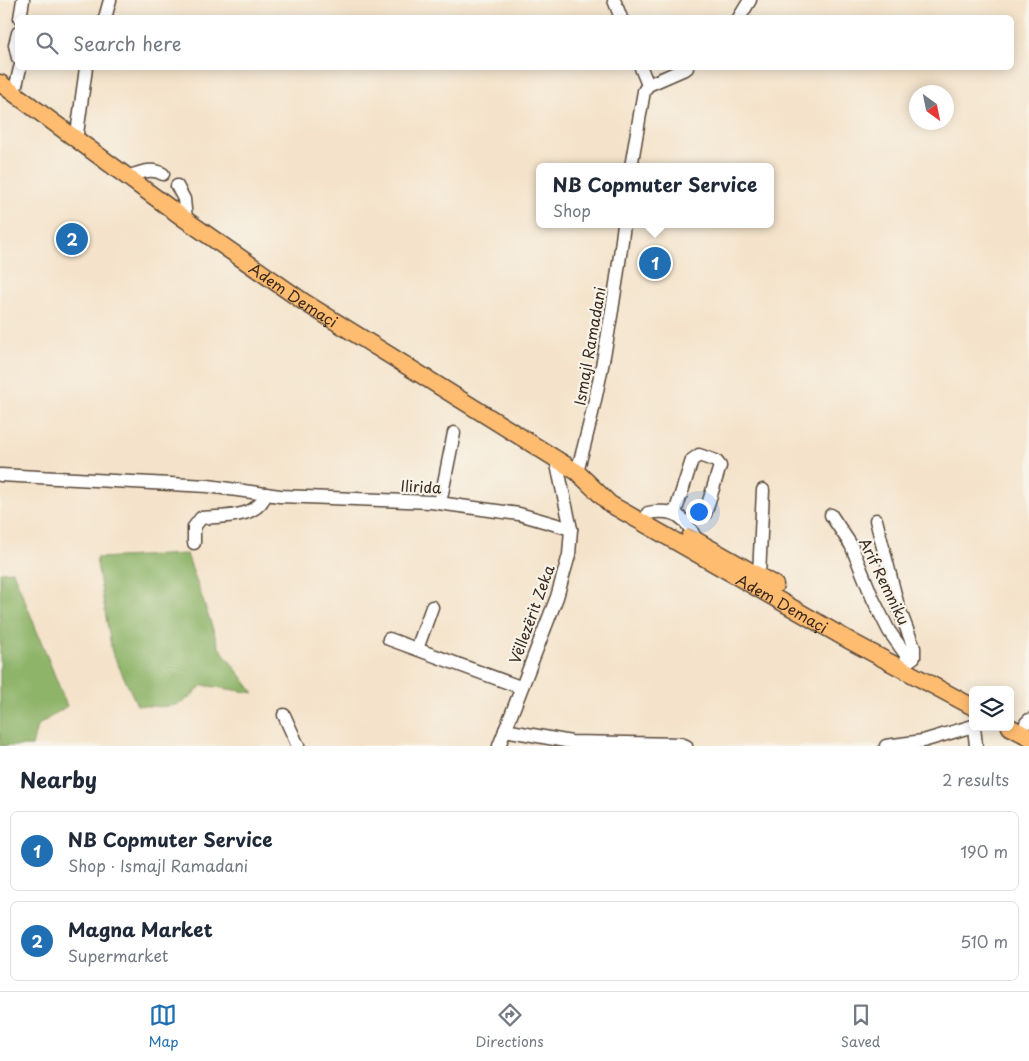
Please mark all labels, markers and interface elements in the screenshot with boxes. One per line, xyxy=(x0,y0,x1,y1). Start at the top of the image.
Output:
search box xyxy=(15,15,1014,70)
icon: search xyxy=(33,29,61,57)
text: Search here xyxy=(73,29,182,57)
north arrow xyxy=(909,85,954,130)
popup xyxy=(536,163,774,228)
text: NB Copmuter Service xyxy=(553,170,757,198)
text: Shop xyxy=(553,198,591,222)
pin: 2 xyxy=(56,220,88,258)
pin: 1 xyxy=(639,244,671,282)
street label: Adem Demaçi xyxy=(245,256,343,332)
street label: Ismajl Ramadani xyxy=(567,285,611,407)
street label: Ilirida xyxy=(400,473,443,499)
your location xyxy=(686,499,712,525)
street label: Arif Remniku xyxy=(854,533,916,629)
street label: Vëllezërit Zeka xyxy=(502,561,560,667)
street label: Adem Demaçi xyxy=(733,567,833,638)
map controls xyxy=(969,686,1014,731)
button: layers xyxy=(969,686,1014,731)
text: Nearby xyxy=(20,763,97,795)
text: 2 results xyxy=(942,767,1009,791)
text: NB Copmuter Service xyxy=(68,825,273,853)
text: 1 xyxy=(33,839,41,863)
text: 190 m xyxy=(960,839,1008,863)
text: Shop · Ismajl Ramadani xyxy=(68,853,248,877)
text: Magna Market xyxy=(68,915,213,943)
text: 2 xyxy=(31,929,43,953)
text: 510 m xyxy=(960,929,1008,953)
text: Supermarket xyxy=(68,943,168,967)
tab: Map xyxy=(149,1001,178,1052)
tab: Directions xyxy=(476,1001,544,1052)
tab: Saved xyxy=(841,1001,880,1052)

